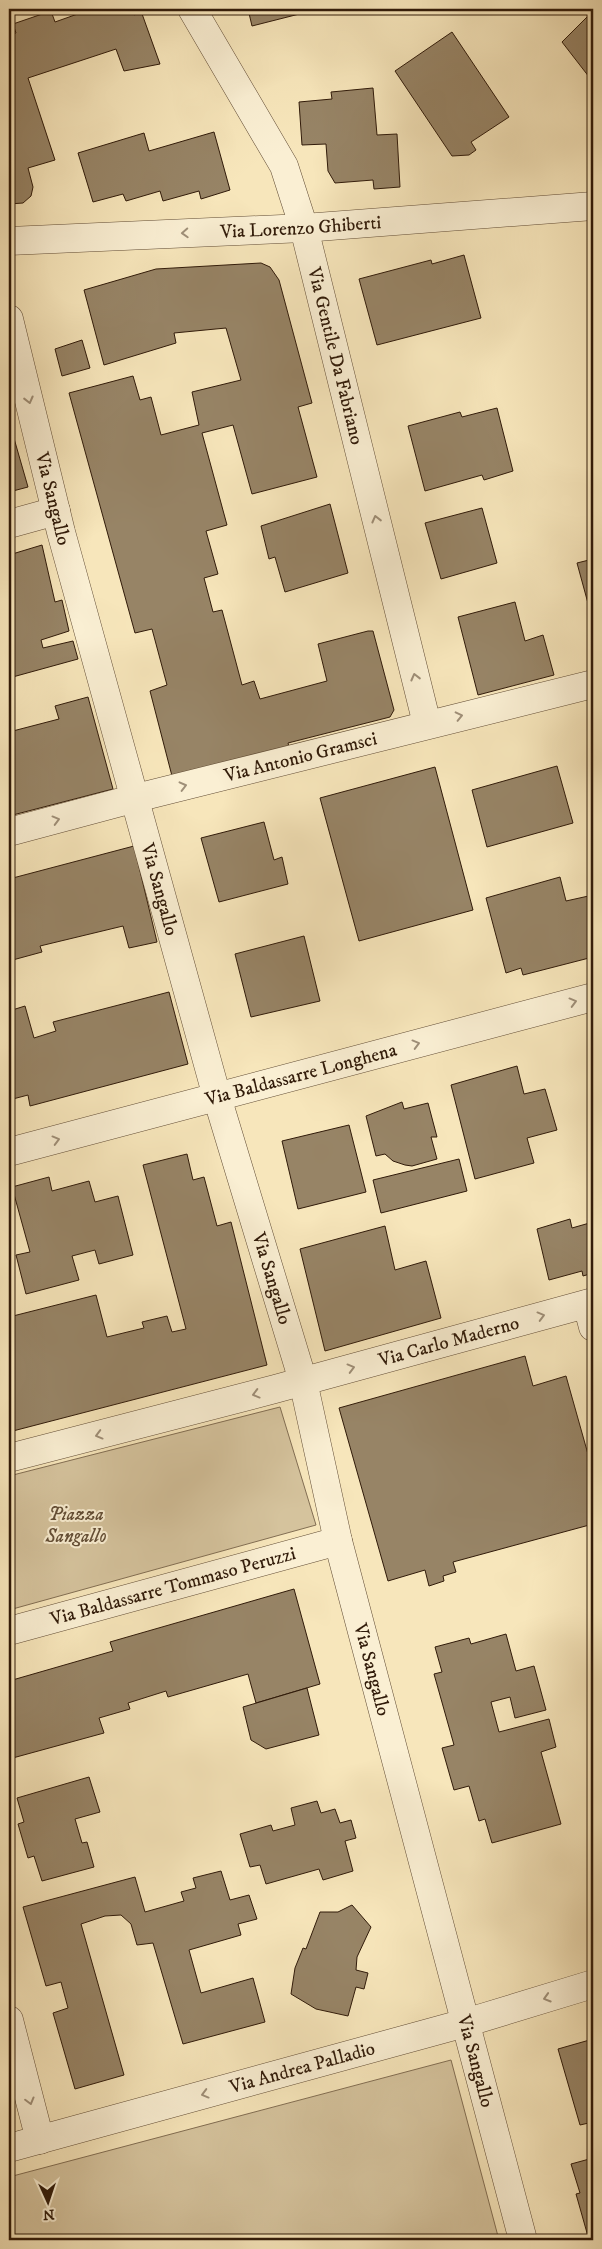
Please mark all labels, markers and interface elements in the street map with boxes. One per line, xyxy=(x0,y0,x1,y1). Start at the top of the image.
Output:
street label: Via Lorenzo Ghiberti xyxy=(219,211,382,243)
one-way arrow xyxy=(181,227,189,238)
street label: Via Gentile Da Fabriano xyxy=(302,264,369,447)
one-way arrow xyxy=(23,395,34,404)
street label: Via Sangallo xyxy=(30,449,76,548)
one-way arrow xyxy=(371,515,382,524)
one-way arrow xyxy=(410,672,421,681)
one-way arrow xyxy=(455,711,464,722)
street label: Via Antonio Gramsci xyxy=(221,727,379,787)
one-way arrow xyxy=(179,781,187,792)
one-way arrow xyxy=(51,815,59,825)
street label: Via Sangallo xyxy=(136,840,183,938)
one-way arrow xyxy=(568,997,577,1008)
street label: Via Baldassarre Longhena xyxy=(202,1038,399,1111)
one-way arrow xyxy=(411,1040,420,1050)
one-way arrow xyxy=(51,1135,60,1146)
street label: Via Sangallo xyxy=(247,1229,297,1327)
street label: Via Carlo Maderno xyxy=(375,1311,522,1372)
one-way arrow xyxy=(537,1311,545,1322)
one-way arrow xyxy=(346,1364,354,1374)
one-way arrow xyxy=(252,1388,261,1399)
one-way arrow xyxy=(96,1429,104,1439)
park label: Piazza Sangallo xyxy=(44,1503,107,1548)
street label: Via Baldassarre Tommaso Peruzzi xyxy=(47,1542,298,1631)
street label: Via Sangallo xyxy=(349,1620,395,1718)
one-way arrow xyxy=(543,1992,551,2002)
street label: Via Sangallo xyxy=(452,2011,499,2110)
street label: Via Andrea Palladio xyxy=(226,2037,377,2099)
one-way arrow xyxy=(201,2089,210,2099)
one-way arrow xyxy=(24,2097,35,2106)
north arrow xyxy=(22,2176,72,2226)
text: N xyxy=(42,2205,55,2223)

